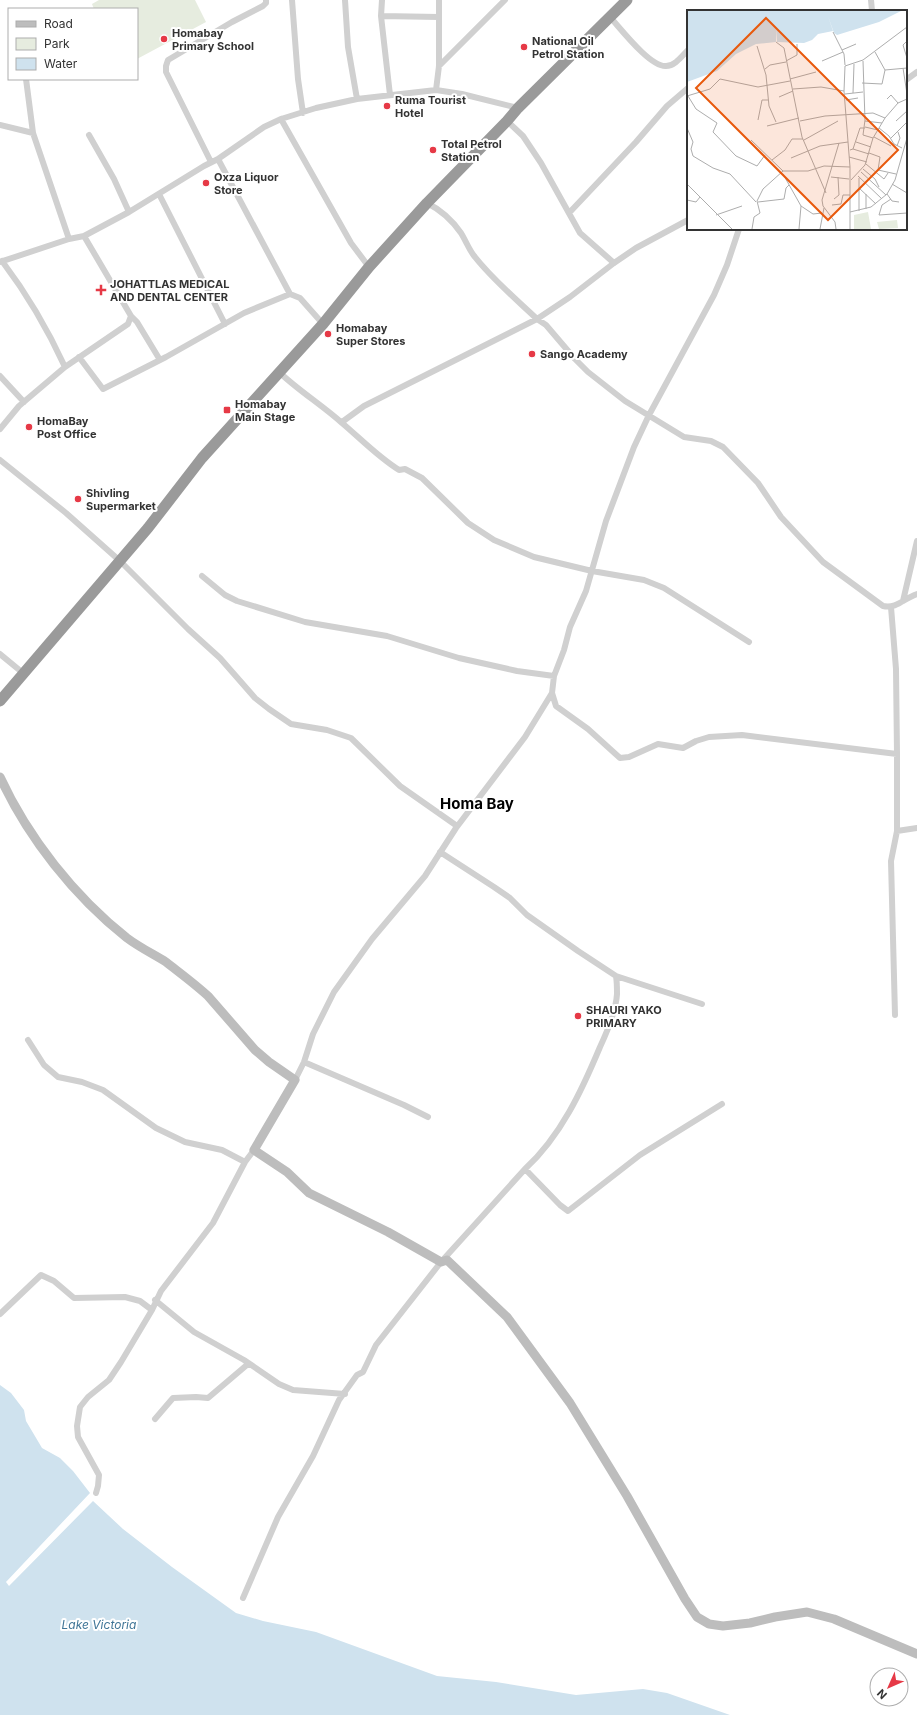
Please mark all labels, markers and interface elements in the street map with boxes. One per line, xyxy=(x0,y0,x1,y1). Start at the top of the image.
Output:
legend xyxy=(8,8,138,80)
inset map xyxy=(687,10,907,230)
text: Road xyxy=(44,16,73,31)
place label: Homabay Primary School xyxy=(172,26,254,53)
marker: Homabay Primary School xyxy=(159,34,169,44)
place label: National Oil Petrol Station xyxy=(532,34,605,61)
text: Park xyxy=(44,36,70,51)
marker: National Oil Petrol Station xyxy=(519,42,529,52)
text: Water xyxy=(44,56,78,71)
place label: Ruma Tourist Hotel xyxy=(395,93,466,120)
marker: Ruma Tourist Hotel xyxy=(382,101,392,111)
place label: Total Petrol Station xyxy=(441,137,502,164)
marker: Total Petrol Station xyxy=(428,145,438,155)
place label: Oxza Liquor Store xyxy=(214,170,279,197)
marker: Oxza Liquor Store xyxy=(201,178,211,188)
place label: JOHATTLAS MEDICAL AND DENTAL CENTER xyxy=(110,277,229,304)
marker: JOHATTLAS MEDICAL AND DENTAL CENTER xyxy=(95,284,107,296)
place label: Homabay Super Stores xyxy=(336,321,405,348)
marker: Homabay Super Stores xyxy=(323,329,333,339)
place label: Sango Academy xyxy=(540,347,628,361)
marker: Sango Academy xyxy=(527,349,537,359)
place label: Homabay Main Stage xyxy=(235,397,296,424)
marker: Homabay Main Stage xyxy=(222,405,232,415)
place label: HomaBay Post Office xyxy=(37,414,97,441)
marker: HomaBay Post Office xyxy=(24,422,34,432)
place label: Shivling Supermarket xyxy=(86,486,156,513)
marker: Shivling Supermarket xyxy=(73,494,83,504)
district label: Homa Bay xyxy=(440,794,514,813)
place label: SHAURI YAKO PRIMARY xyxy=(586,1003,662,1030)
marker: SHAURI YAKO PRIMARY xyxy=(573,1011,583,1021)
water label: Lake Victoria xyxy=(62,1617,136,1632)
north arrow xyxy=(869,1667,909,1707)
text: N xyxy=(874,1686,890,1702)

